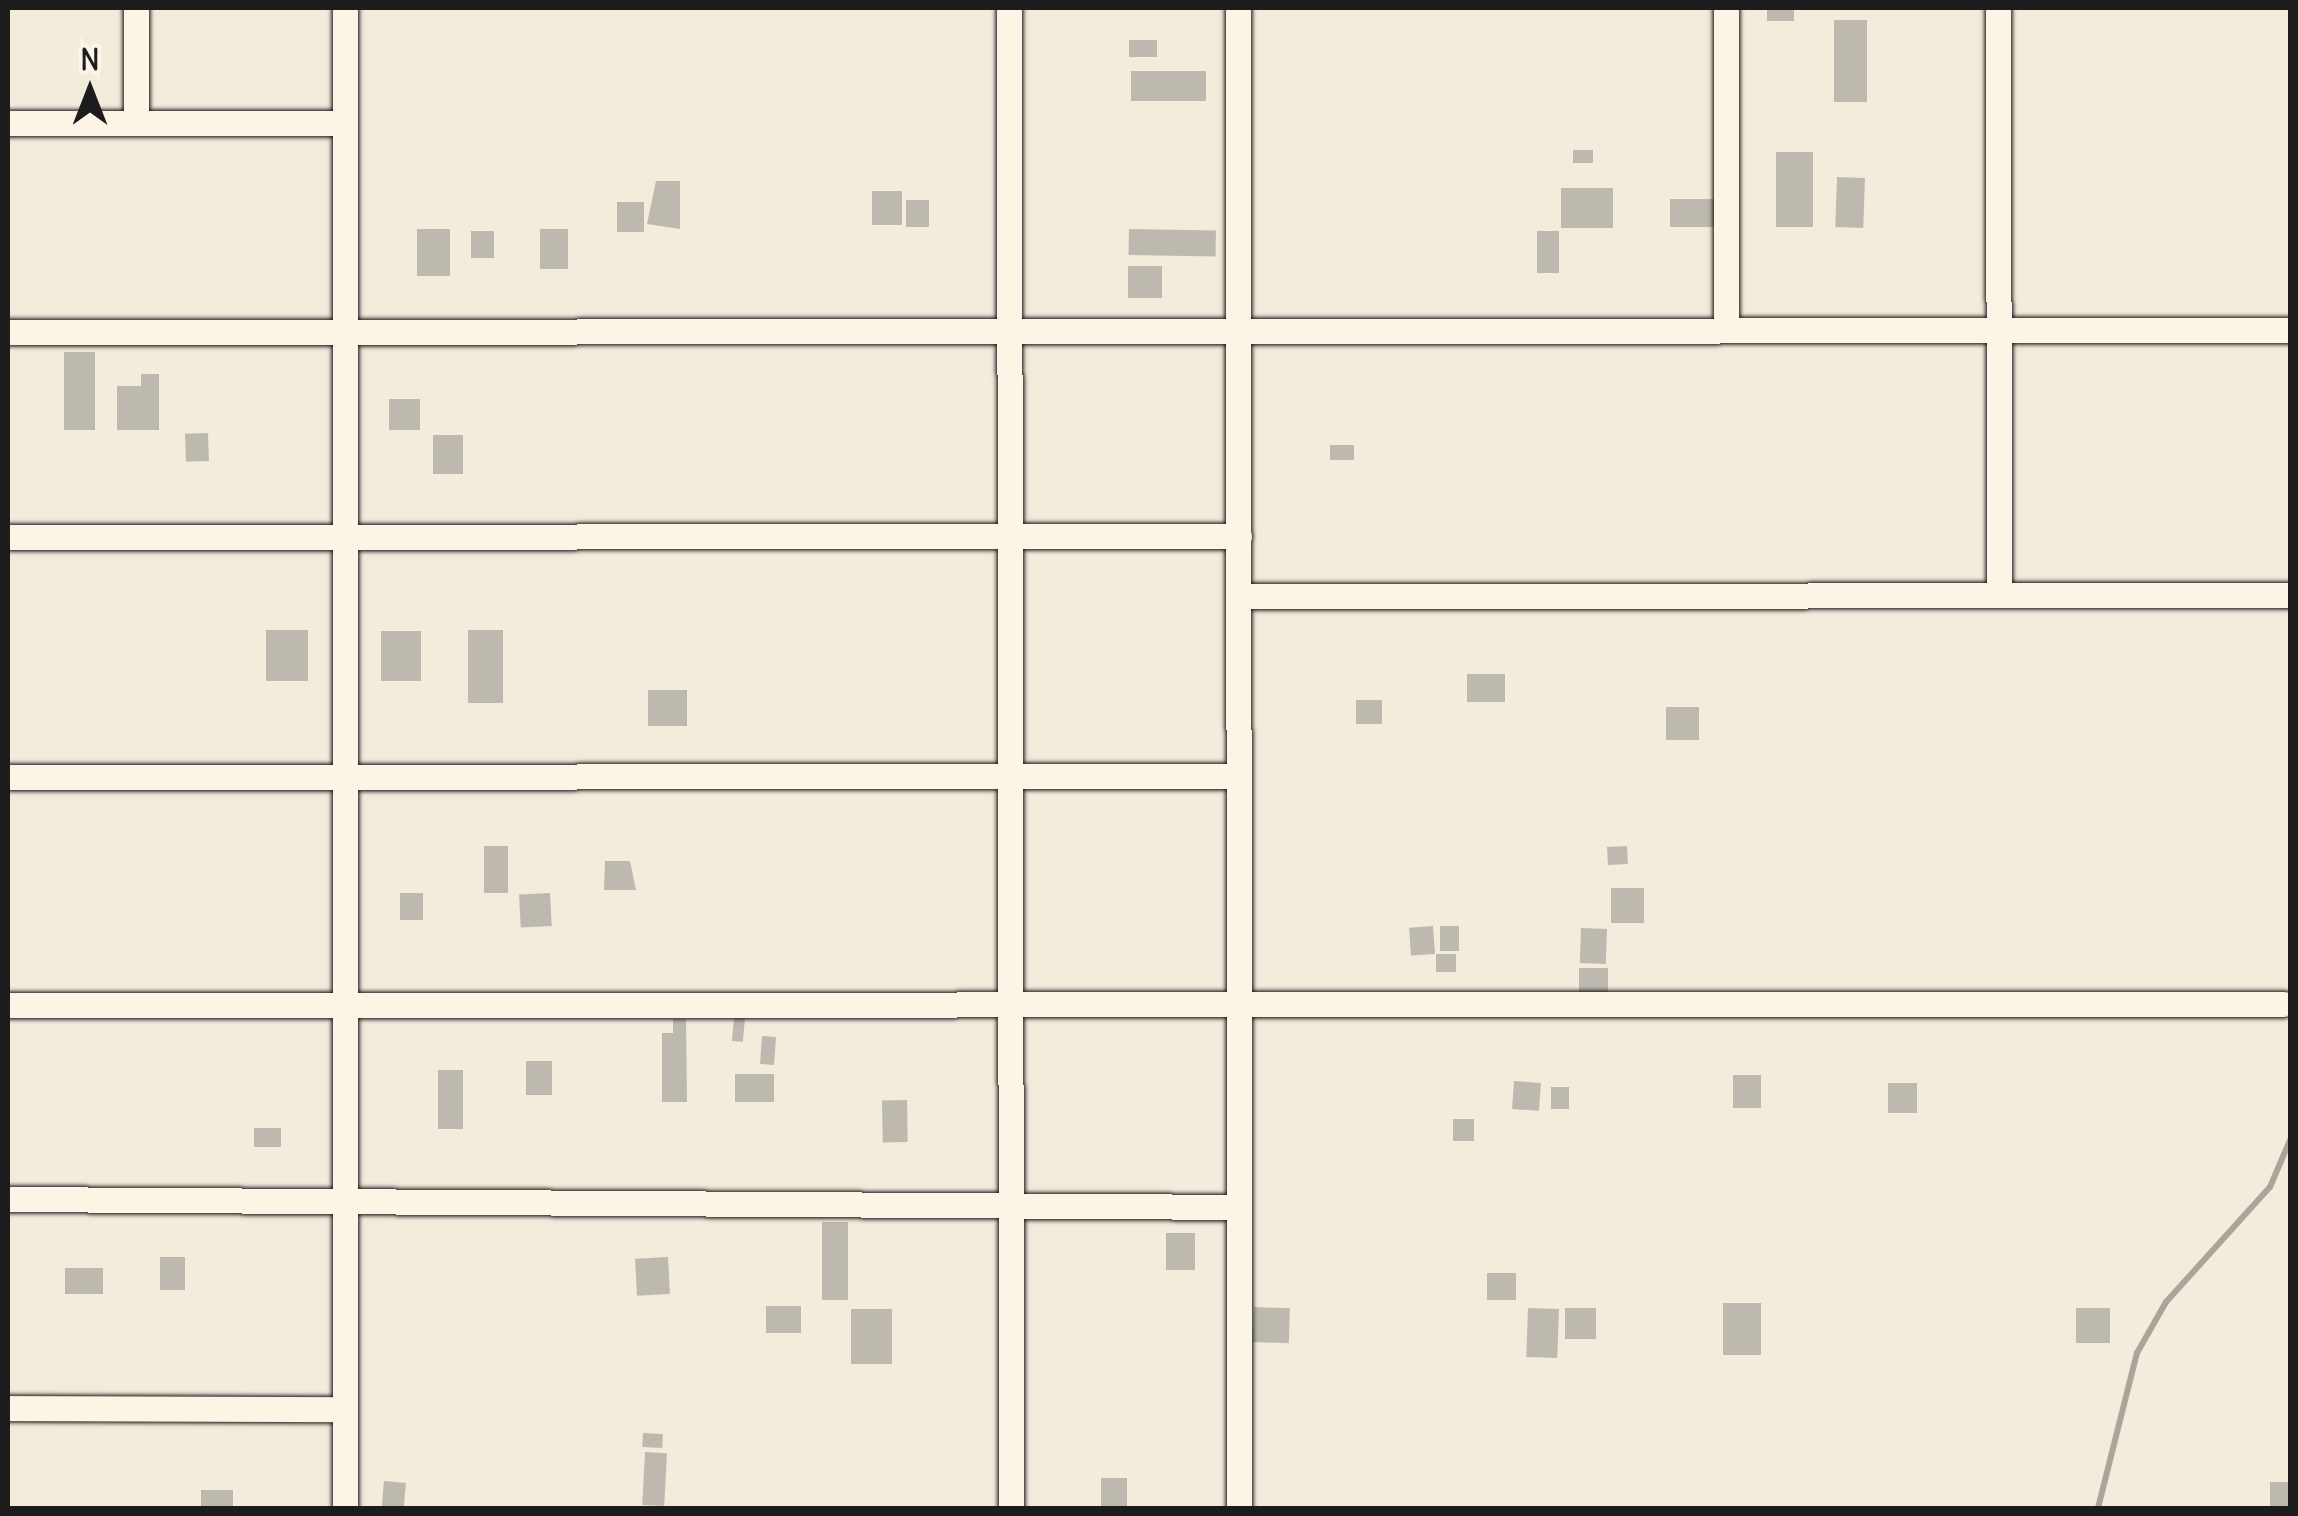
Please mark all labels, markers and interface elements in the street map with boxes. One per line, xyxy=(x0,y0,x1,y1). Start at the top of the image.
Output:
north arrow xyxy=(40,40,140,140)
text: N xyxy=(80,42,100,78)

